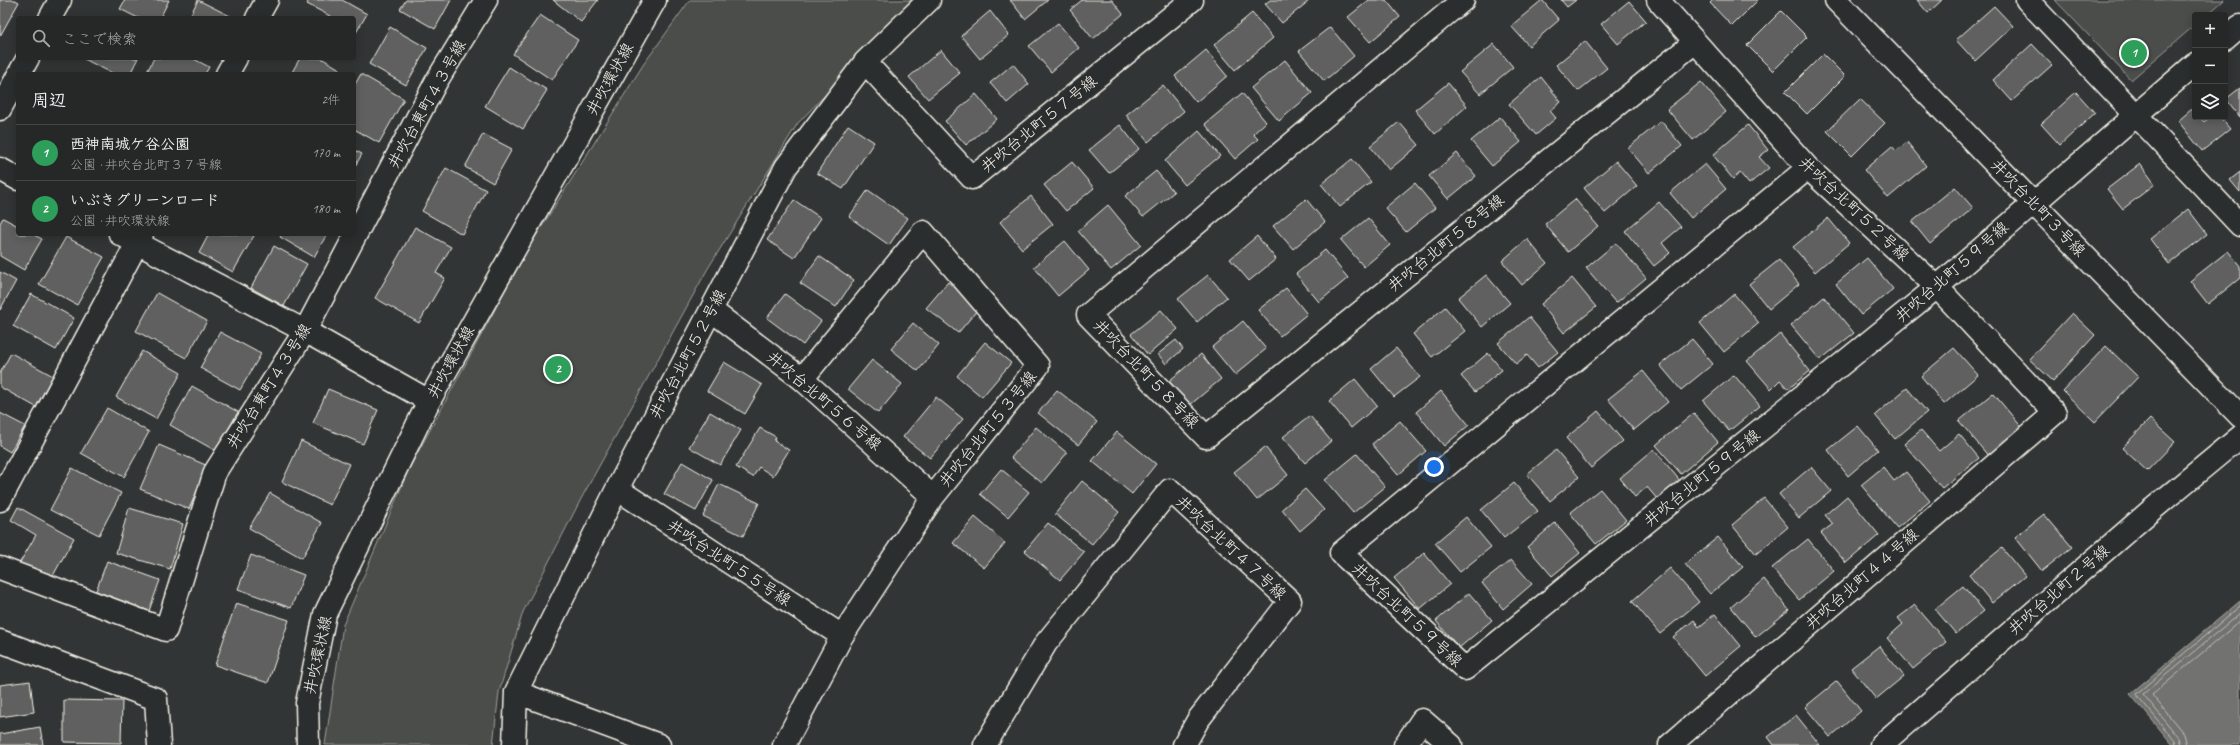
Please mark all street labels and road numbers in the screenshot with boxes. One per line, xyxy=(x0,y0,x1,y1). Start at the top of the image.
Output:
street label: 井吹台東町４３号線 xyxy=(383,36,471,172)
street label: 井吹環状線 xyxy=(582,39,638,119)
street label: 井吹台北町５７号線 xyxy=(977,71,1101,177)
street label: 井吹台北町５２号線 xyxy=(1795,153,1913,265)
street label: 井吹台北町３号線 xyxy=(1986,155,2090,261)
street label: 井吹台北町５８号線 xyxy=(1384,190,1508,296)
street label: 井吹台北町５９号線 xyxy=(1891,217,2013,327)
street label: 井吹台北町５２号線 xyxy=(645,286,731,422)
street label: 井吹台北町５８号線 xyxy=(1089,315,1203,433)
street label: 井吹台東町４３号線 xyxy=(222,320,316,452)
street label: 井吹環状線 xyxy=(423,322,479,402)
street label: 井吹台北町５６号線 xyxy=(762,347,886,455)
street label: 井吹台北町５３号線 xyxy=(935,367,1041,491)
street label: 井吹台北町５９号線 xyxy=(1640,425,1764,531)
street label: 井吹台北町４７号線 xyxy=(1172,492,1290,604)
street label: 井吹台北町５５号線 xyxy=(663,515,795,611)
street label: 井吹台北町４４号線 xyxy=(1801,524,1923,634)
street label: 井吹台北町２号線 xyxy=(2004,540,2114,640)
street label: 井吹台北町５９号線 xyxy=(1348,559,1466,671)
street label: 井吹環状線 xyxy=(300,614,336,696)

